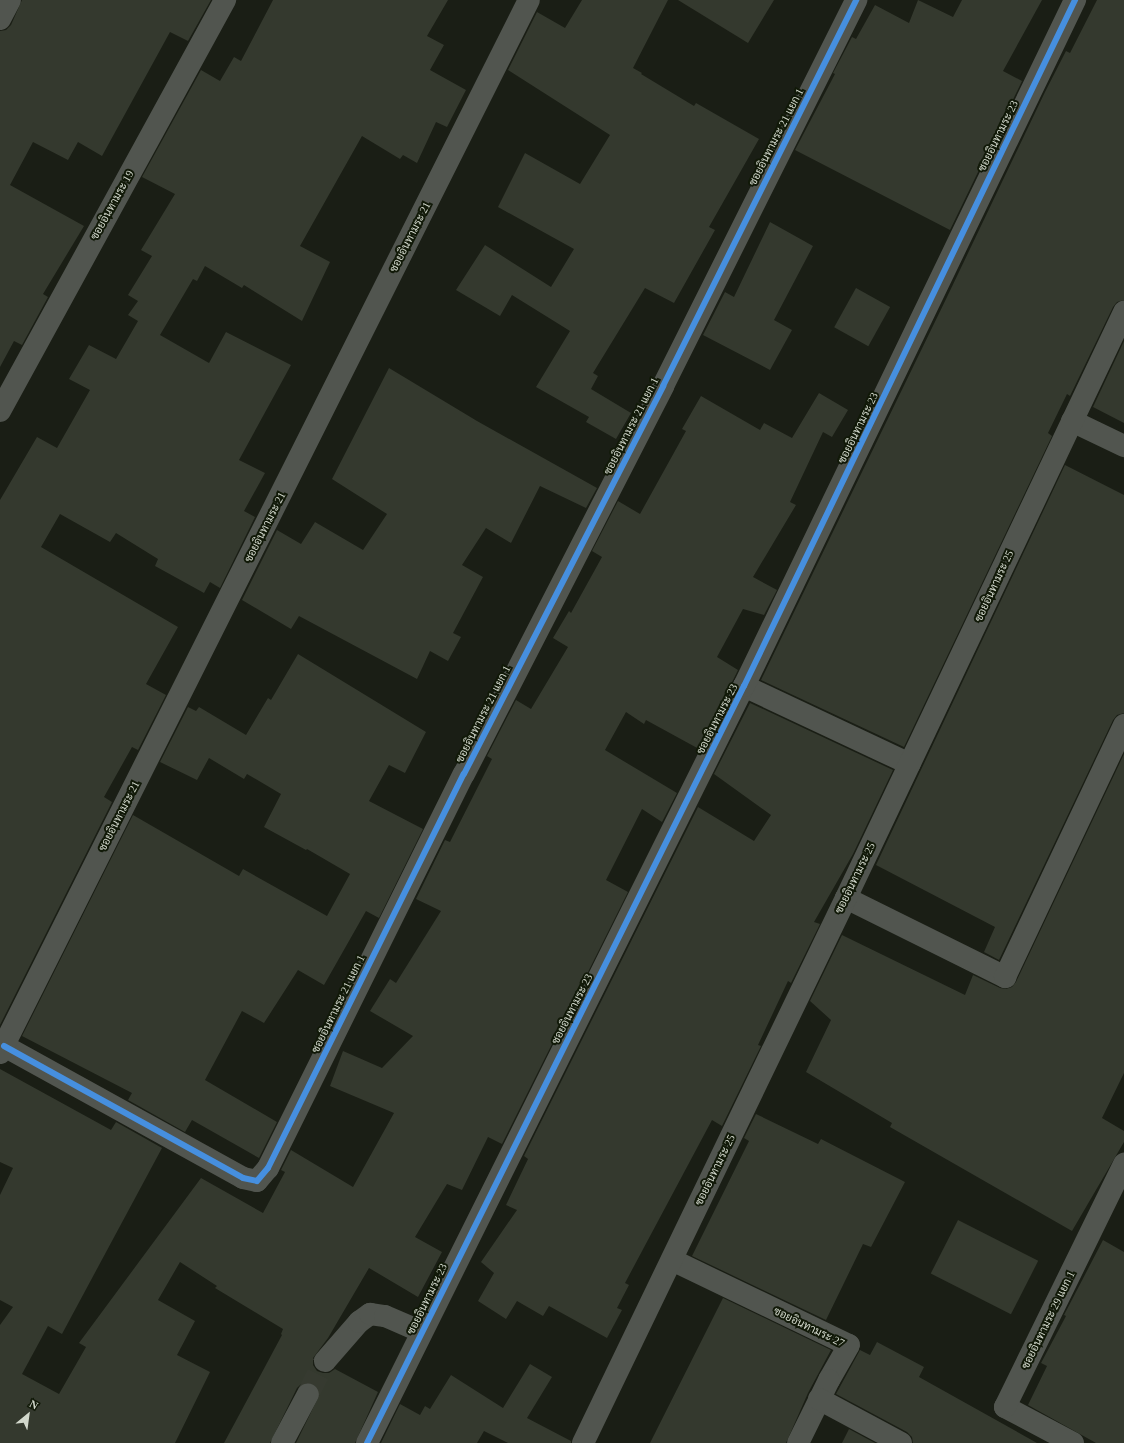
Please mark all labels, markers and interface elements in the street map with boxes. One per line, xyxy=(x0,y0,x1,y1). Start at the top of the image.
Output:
street label: ซอยอินทามระ 21 แยก 1 xyxy=(746,86,806,188)
street label: ซอยอินทามระ 23 xyxy=(975,98,1021,174)
street label: ซอยอินทามระ 19 xyxy=(88,168,136,242)
street label: ซอยอินทามระ 21 xyxy=(387,200,433,274)
street label: ซอยอินทามระ 21 แยก 1 xyxy=(601,375,661,477)
street label: ซอยอินทามระ 23 xyxy=(835,390,881,466)
street label: ซอยอินทามระ 21 xyxy=(242,490,288,564)
street label: ซอยอินทามระ 25 xyxy=(972,548,1016,624)
street label: ซอยอินทามระ 21 แยก 1 xyxy=(453,663,513,765)
street label: ซอยอินทามระ 23 xyxy=(694,682,740,756)
street label: ซอยอินทามระ 21 xyxy=(96,779,142,853)
street label: ซอยอินทามระ 25 xyxy=(832,840,878,916)
street label: ซอยอินทามระ 21 แยก 1 xyxy=(309,953,367,1055)
street label: ซอยอินทามระ 23 xyxy=(549,972,595,1046)
street label: ซอยอินทามระ 25 xyxy=(692,1132,738,1208)
street label: ซอยอินทามระ 23 xyxy=(404,1261,450,1337)
street label: ซอยอินทามระ 29 แยก 1 xyxy=(1019,1269,1077,1371)
street label: ซอยอินทามระ 27 xyxy=(771,1304,847,1350)
north arrow xyxy=(8,1395,48,1435)
text: N xyxy=(27,1397,40,1412)

